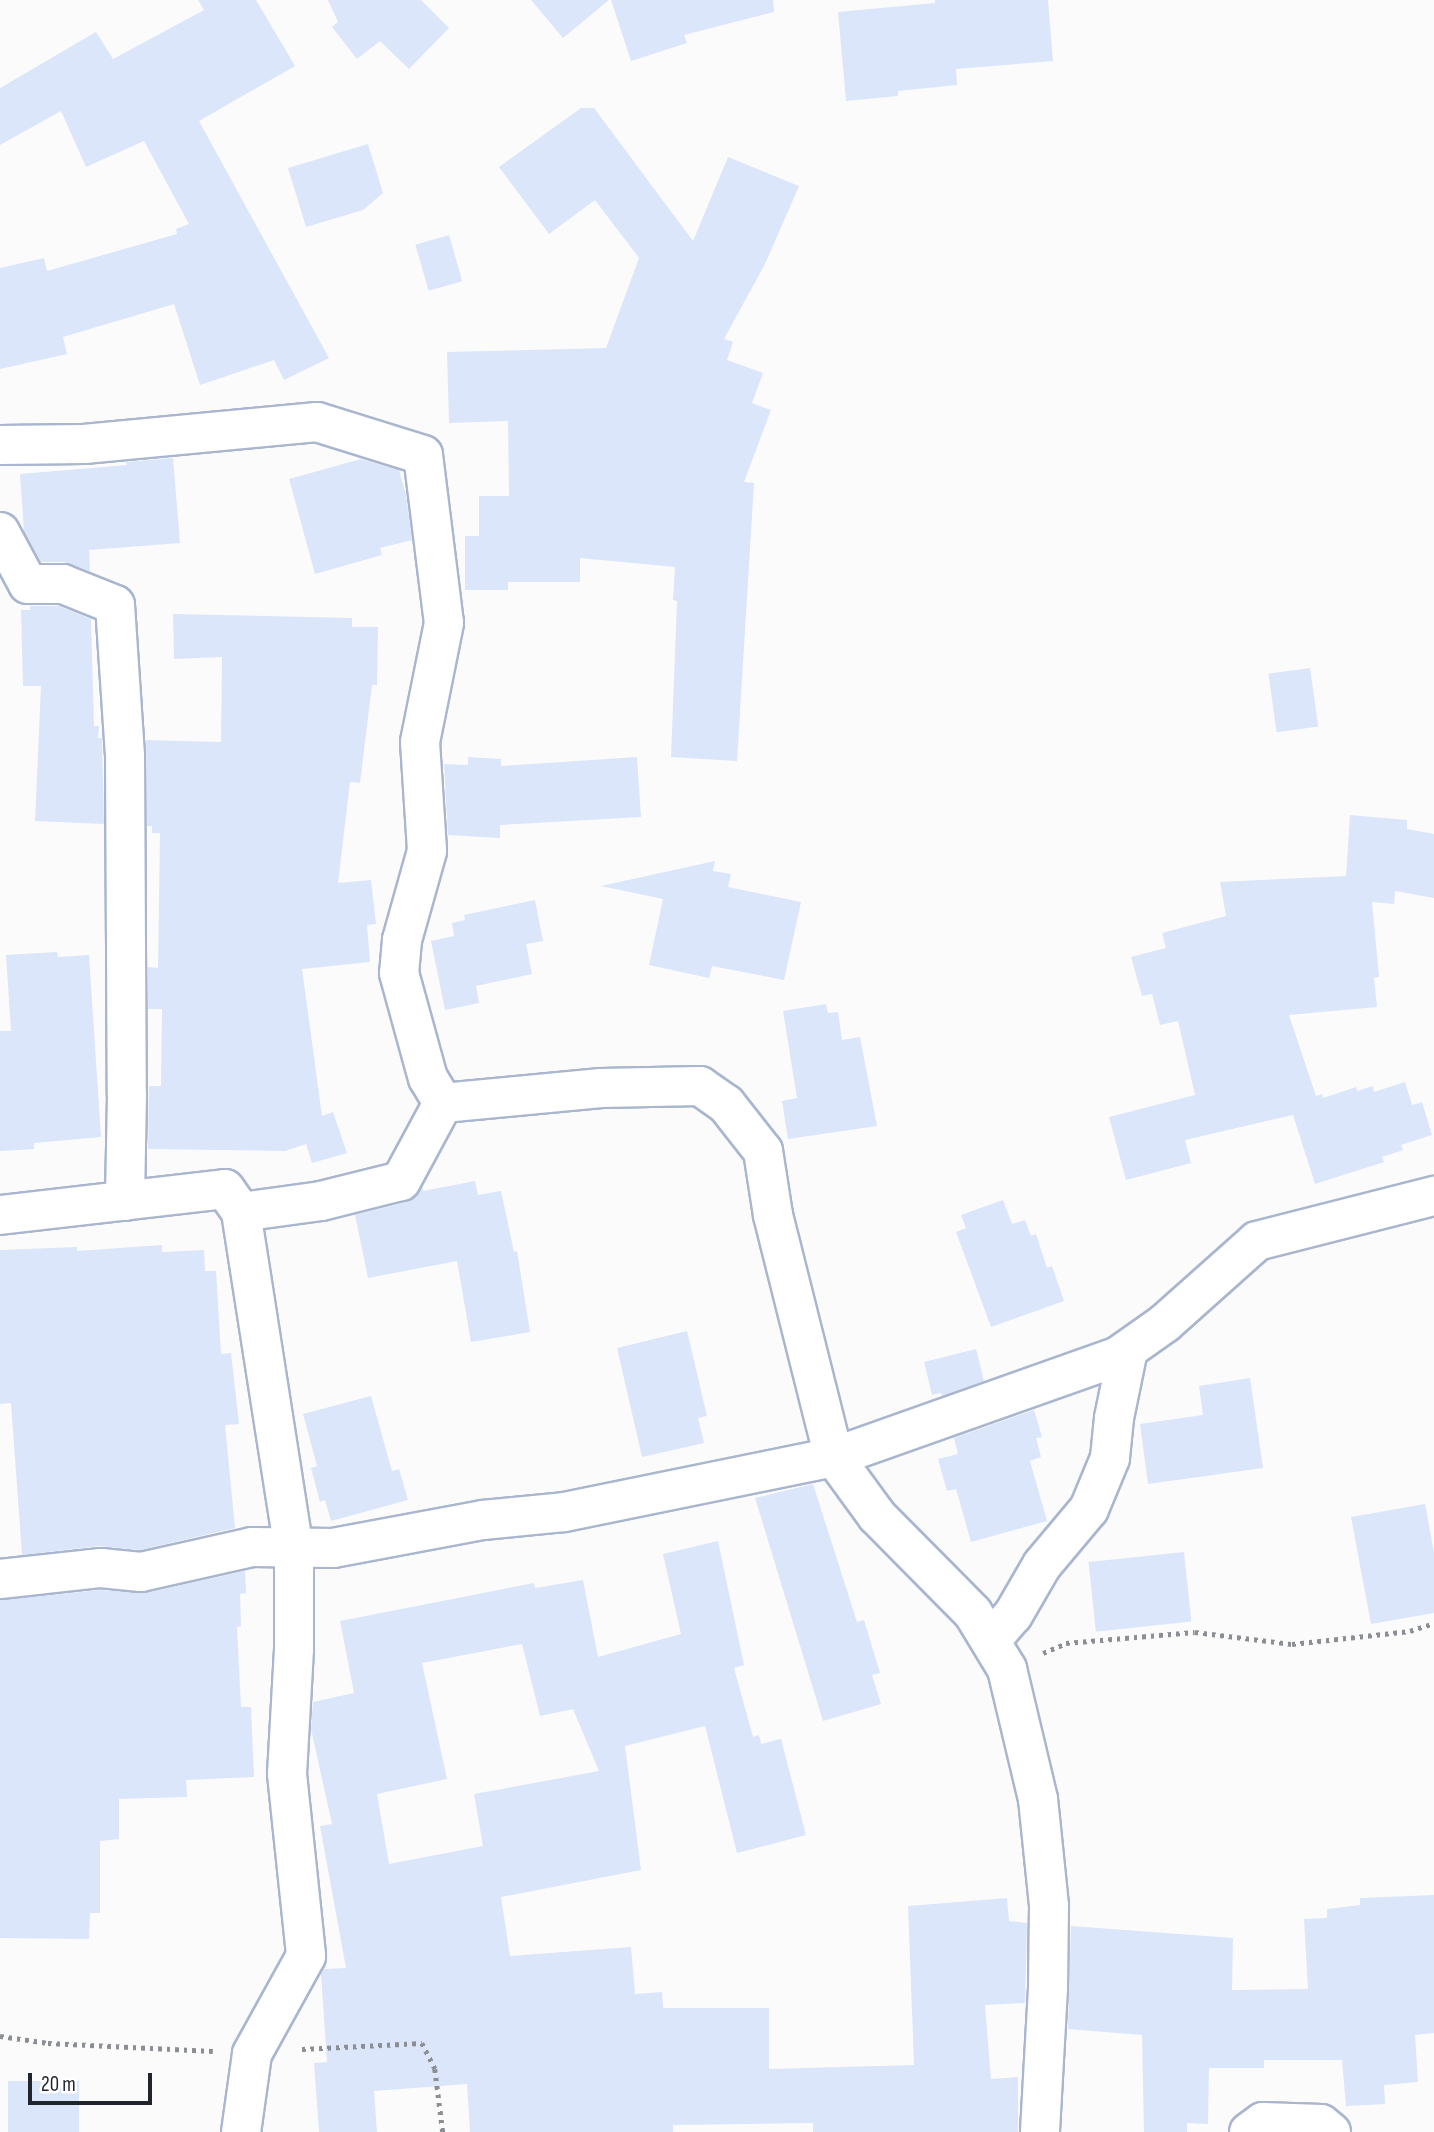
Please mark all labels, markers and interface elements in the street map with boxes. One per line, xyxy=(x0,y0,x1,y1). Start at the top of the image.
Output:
scale bar xyxy=(32,2058,156,2102)
text: 20 m xyxy=(41,2072,76,2097)

